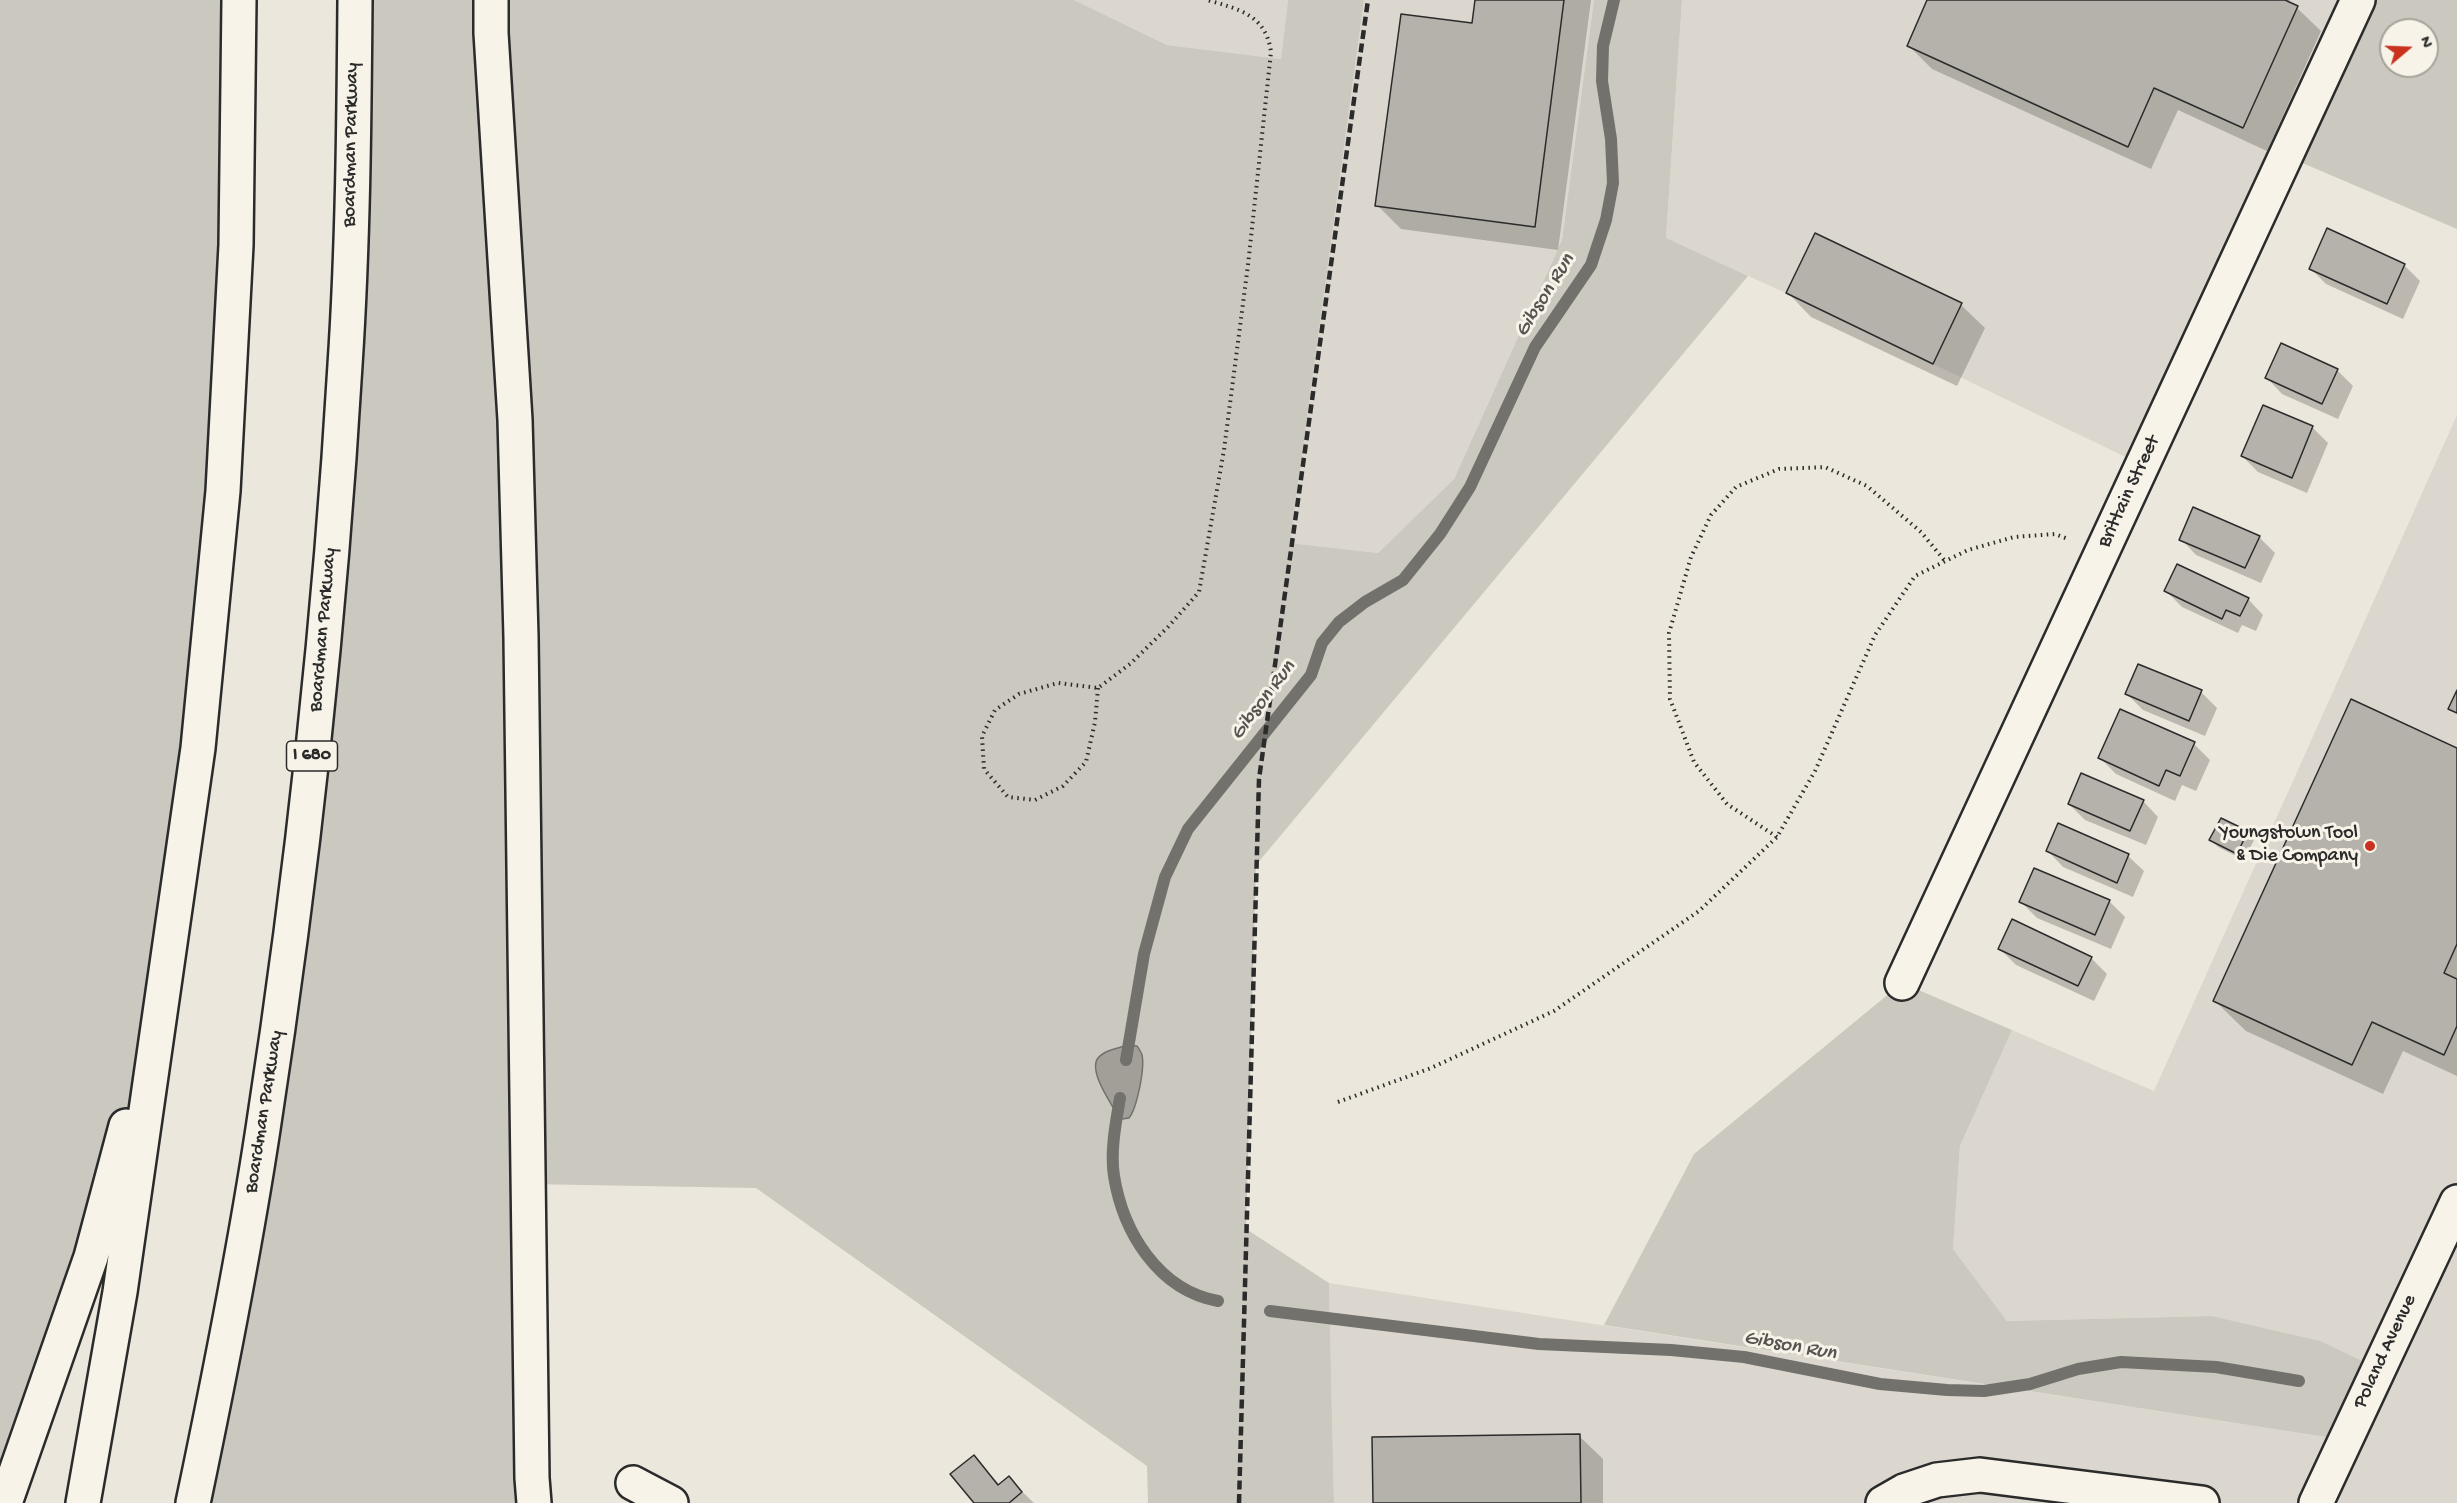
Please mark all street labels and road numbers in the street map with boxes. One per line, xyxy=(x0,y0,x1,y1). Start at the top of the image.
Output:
street label: Boardman Parkway xyxy=(339,62,365,228)
street label: Brittain Street xyxy=(2094,432,2166,552)
street label: Boardman Parkway xyxy=(305,547,343,713)
road number: I 680 xyxy=(286,741,338,771)
street label: Boardman Parkway xyxy=(240,1029,290,1195)
street label: Poland Avenue xyxy=(2349,1291,2423,1413)

